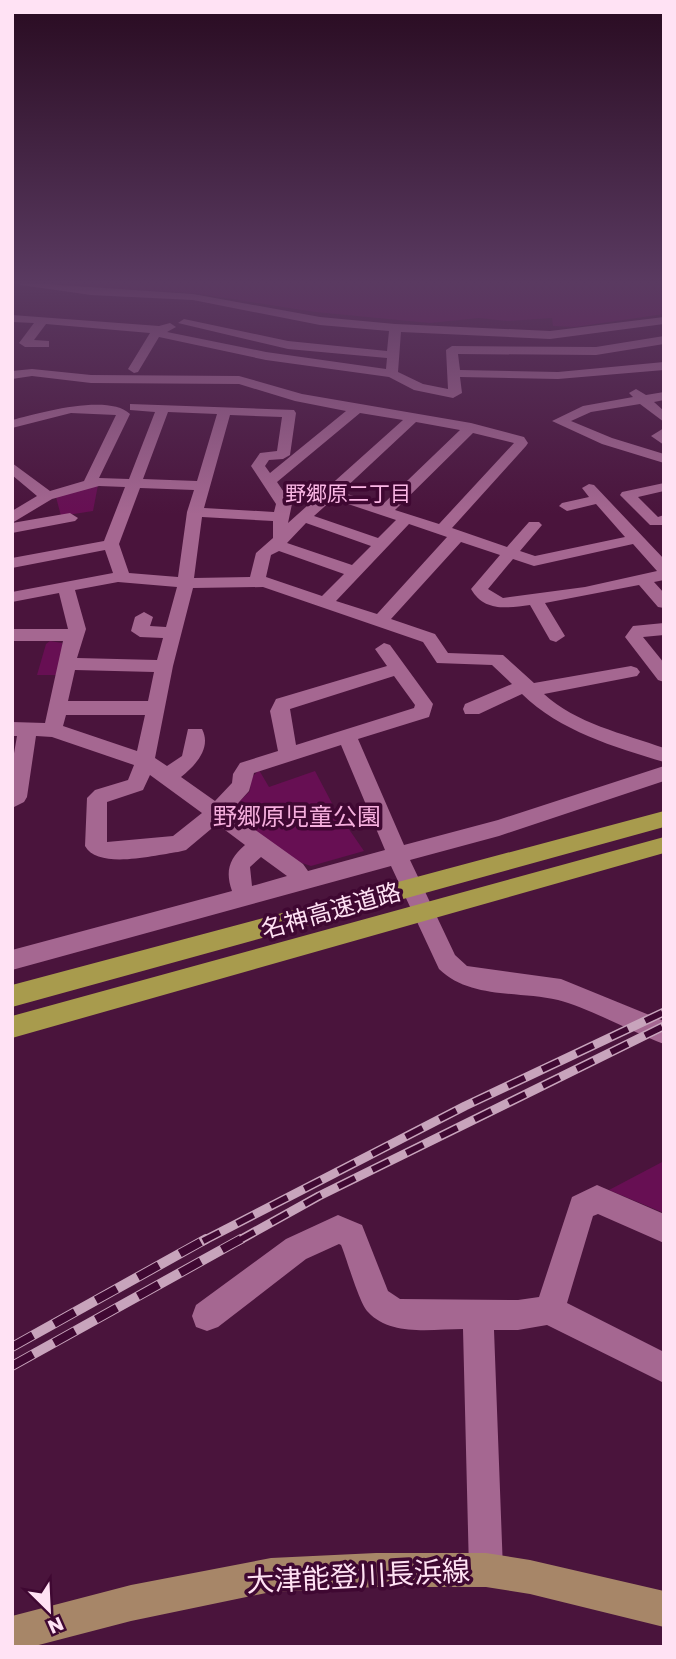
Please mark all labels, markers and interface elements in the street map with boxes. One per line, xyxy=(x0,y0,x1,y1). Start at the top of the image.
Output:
district label: 野郷原二丁目 xyxy=(285,479,411,508)
park label: 野郷原児童公園 xyxy=(213,800,381,833)
street label: 名神高速道路 xyxy=(257,875,405,946)
street label: 大津能登川長浜線 xyxy=(245,1551,471,1602)
north arrow xyxy=(14,1575,84,1645)
text: N xyxy=(44,1610,68,1640)

